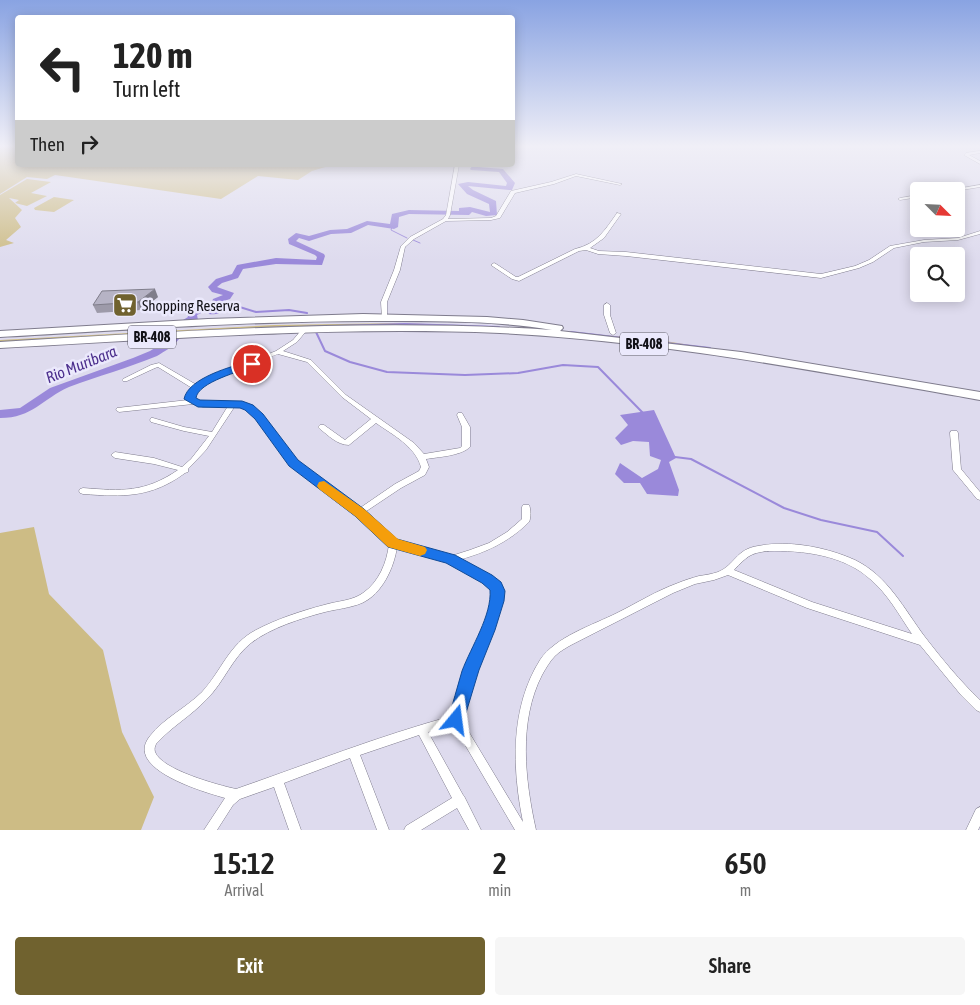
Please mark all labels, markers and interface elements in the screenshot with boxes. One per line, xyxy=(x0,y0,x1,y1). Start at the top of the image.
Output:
icon: left xyxy=(30,35,95,100)
text: 120 m xyxy=(113,35,192,75)
text: Turn left xyxy=(113,76,180,102)
icon: right xyxy=(75,130,103,158)
text: Then xyxy=(30,133,65,155)
north arrow xyxy=(910,182,965,238)
map controls xyxy=(910,182,965,302)
button: search xyxy=(910,247,965,302)
supermarket icon: Shopping Reserva xyxy=(112,292,138,318)
place label: Shopping Reserva xyxy=(142,297,240,314)
road number: BR-408 xyxy=(128,326,176,348)
road number: BR-408 xyxy=(620,332,668,356)
water label: Rio Muribara xyxy=(43,341,120,386)
pin xyxy=(231,343,273,385)
icon: arrive xyxy=(238,350,266,378)
position arrow xyxy=(429,693,481,745)
text: 15:12 xyxy=(213,846,275,880)
text: 2 xyxy=(493,846,507,880)
text: 650 xyxy=(724,846,767,880)
text: Arrival xyxy=(225,881,264,899)
text: min xyxy=(488,881,511,899)
text: m xyxy=(740,881,751,899)
button: Exit xyxy=(15,937,485,995)
button: Share xyxy=(495,937,965,995)

